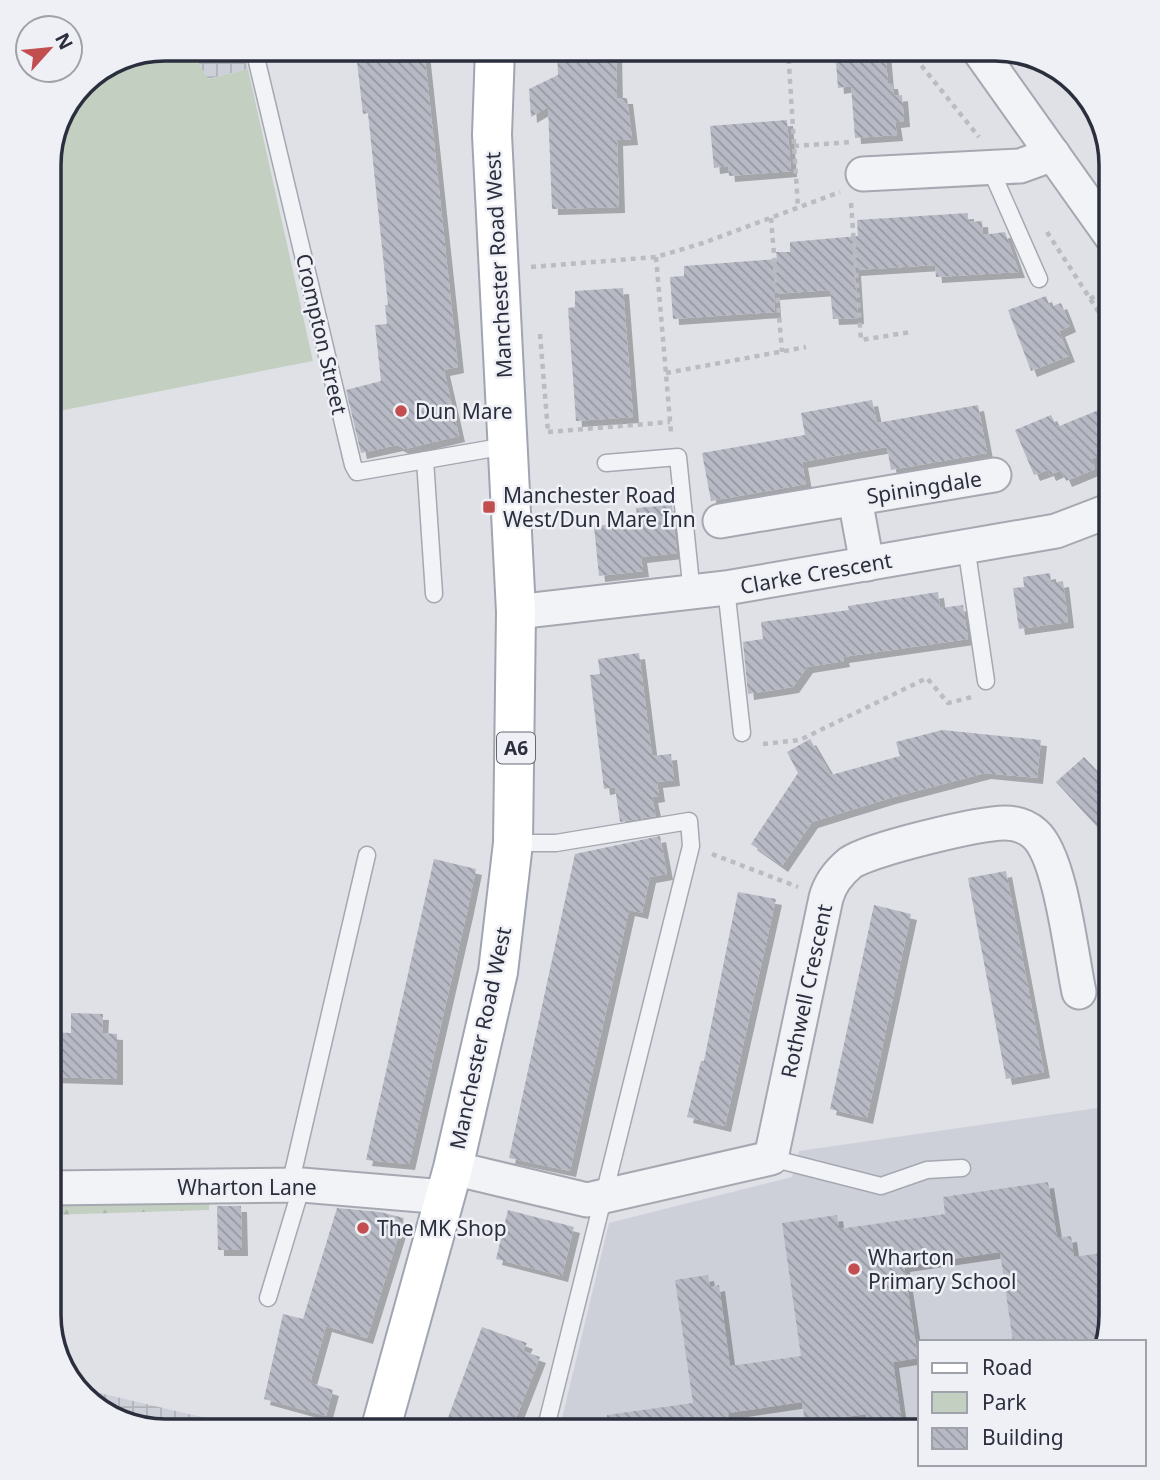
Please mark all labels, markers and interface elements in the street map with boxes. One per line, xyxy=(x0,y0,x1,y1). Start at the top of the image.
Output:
north arrow xyxy=(14,14,84,84)
text: N xyxy=(49,28,79,54)
street label: Manchester Road West xyxy=(478,151,518,379)
street label: Crompton Street xyxy=(290,251,354,418)
place label: Dun Mare xyxy=(415,397,513,425)
marker: Dun Mare xyxy=(393,403,409,419)
street label: Spiningdale xyxy=(864,464,984,510)
place label: Manchester Road West/Dun Mare Inn xyxy=(503,481,696,533)
marker: Manchester Road West/Dun Mare Inn xyxy=(481,499,497,515)
street label: Clarke Crescent xyxy=(738,546,894,600)
road number: A6 xyxy=(497,733,535,764)
street label: Rothwell Crescent xyxy=(774,901,838,1080)
street label: Manchester Road West xyxy=(443,924,517,1152)
street label: Wharton Lane xyxy=(177,1173,317,1201)
place label: The MK Shop xyxy=(377,1214,507,1242)
marker: The MK Shop xyxy=(355,1220,371,1236)
place label: Wharton Primary School xyxy=(868,1243,1016,1295)
marker: Wharton Primary School xyxy=(846,1261,862,1277)
legend xyxy=(918,1340,1146,1466)
text: Road xyxy=(982,1353,1032,1381)
text: Park xyxy=(982,1388,1027,1416)
text: Building xyxy=(982,1423,1064,1451)

